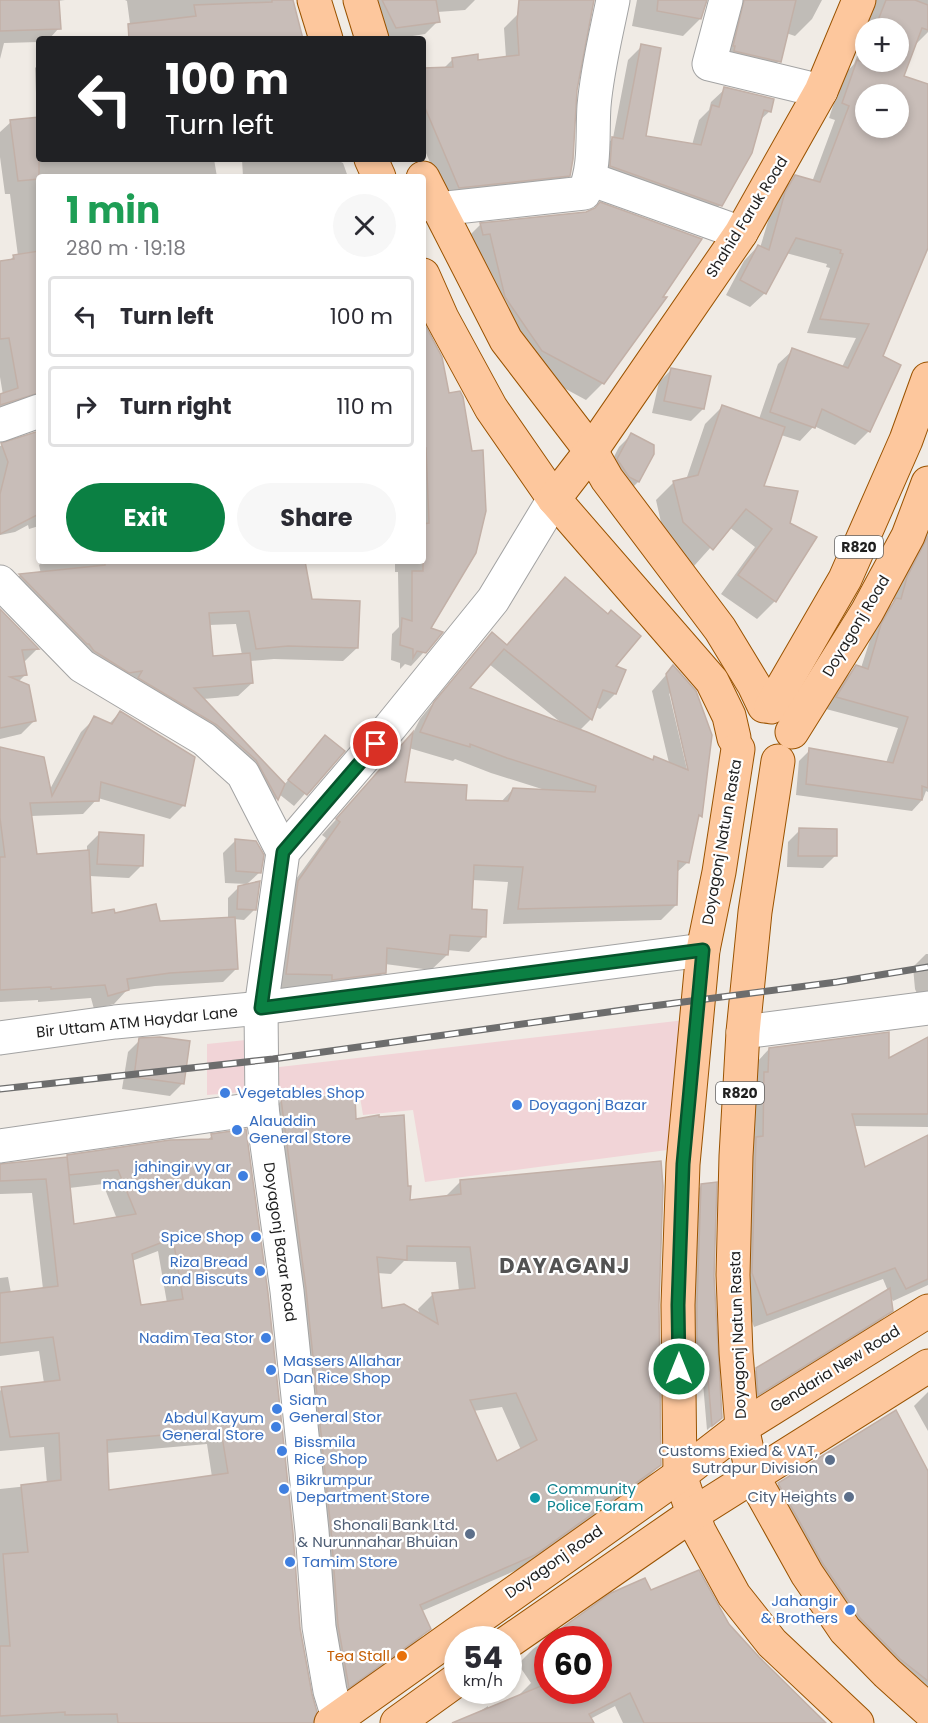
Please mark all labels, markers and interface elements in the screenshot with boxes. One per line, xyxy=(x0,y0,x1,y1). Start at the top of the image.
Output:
map controls xyxy=(855,18,909,138)
button: + xyxy=(855,18,909,72)
text: 100 m xyxy=(165,50,289,109)
icon: left xyxy=(66,60,144,138)
button: − xyxy=(855,84,909,138)
text: Turn left xyxy=(165,106,274,143)
street label: Shahid Faruk Road xyxy=(701,152,792,281)
text: 1 min xyxy=(66,185,160,236)
button: close xyxy=(333,194,396,257)
text: 280 m · 19:18 xyxy=(66,234,186,262)
icon: left xyxy=(69,300,102,333)
text: Turn left xyxy=(120,301,214,332)
text: 100 m xyxy=(330,301,393,332)
icon: right xyxy=(69,390,102,423)
text: Turn right xyxy=(120,391,231,422)
text: 110 m xyxy=(337,391,393,422)
button: Exit xyxy=(66,483,225,552)
button: Share xyxy=(237,483,396,552)
road number: R820 xyxy=(835,536,883,558)
street label: Doyagonj Road xyxy=(817,571,894,680)
pin xyxy=(350,718,401,769)
icon: arrive xyxy=(359,727,392,760)
street label: Doyagonj Natun Rasta xyxy=(697,757,746,926)
street label: Bir Uttam ATM Haydar Lane xyxy=(35,1000,239,1043)
place label: Vegetables Shop xyxy=(237,1082,365,1103)
road number: R820 xyxy=(716,1082,764,1104)
marker: Vegetables Shop xyxy=(218,1086,232,1100)
place label: Doyagonj Bazar xyxy=(529,1094,647,1115)
marker: Doyagonj Bazar xyxy=(510,1098,524,1112)
place label: Alauddin General Store xyxy=(249,1110,351,1148)
marker: Alauddin General Store xyxy=(230,1123,244,1137)
place label: jahingir vy ar mangsher dukan xyxy=(102,1156,231,1194)
street label: Doyagonj Bazar Road xyxy=(259,1161,302,1323)
marker: jahingir vy ar mangsher dukan xyxy=(236,1169,250,1183)
place label: Spice Shop xyxy=(161,1226,244,1247)
marker: Spice Shop xyxy=(249,1230,263,1244)
place label: Riza Bread and Biscuts xyxy=(161,1251,248,1289)
district label: DAYAGANJ xyxy=(499,1251,631,1280)
street label: Doyagonj Natun Rasta xyxy=(724,1251,751,1419)
marker: Riza Bread and Biscuts xyxy=(253,1264,267,1278)
street label: Gendaria New Road xyxy=(766,1320,904,1417)
place label: Nadim Tea Stor xyxy=(139,1327,254,1348)
marker: Nadim Tea Stor xyxy=(259,1331,273,1345)
position arrow xyxy=(647,1337,711,1401)
place label: Massers Allahar Dan Rice Shop xyxy=(283,1350,402,1388)
marker: Massers Allahar Dan Rice Shop xyxy=(264,1363,278,1377)
place label: Siam General Stor xyxy=(289,1389,382,1427)
marker: Siam General Stor xyxy=(270,1402,284,1416)
place label: Abdul Kayum General Store xyxy=(162,1407,264,1445)
marker: Abdul Kayum General Store xyxy=(269,1420,283,1434)
place label: Bissmila Rice Shop xyxy=(294,1431,367,1469)
place label: Customs Exied & VAT, Sutrapur Division xyxy=(658,1440,818,1478)
marker: Bissmila Rice Shop xyxy=(275,1444,289,1458)
marker: Customs Exied & VAT, Sutrapur Division xyxy=(823,1453,837,1467)
place label: Bikrumpur Department Store xyxy=(296,1469,430,1507)
place label: Community Police Foram xyxy=(547,1478,643,1516)
marker: Bikrumpur Department Store xyxy=(277,1482,291,1496)
place label: City Heights xyxy=(747,1486,837,1507)
marker: City Heights xyxy=(842,1490,856,1504)
marker: Community Police Foram xyxy=(528,1491,542,1505)
place label: Shonali Bank Ltd. & Nurunnahar Bhuian xyxy=(297,1514,458,1552)
street label: Doyagonj Road xyxy=(501,1520,607,1603)
marker: Shonali Bank Ltd. & Nurunnahar Bhuian xyxy=(463,1527,477,1541)
place label: Tamim Store xyxy=(302,1551,398,1572)
marker: Tamim Store xyxy=(283,1555,297,1569)
place label: Jahangir & Brothers xyxy=(761,1590,838,1628)
marker: Jahangir & Brothers xyxy=(843,1603,857,1617)
speed limit sign: 60 xyxy=(534,1626,612,1704)
text: 54 xyxy=(463,1636,503,1679)
place label: Tea Stall xyxy=(327,1645,390,1666)
marker: Tea Stall xyxy=(395,1649,409,1663)
text: km/h xyxy=(463,1670,503,1691)

